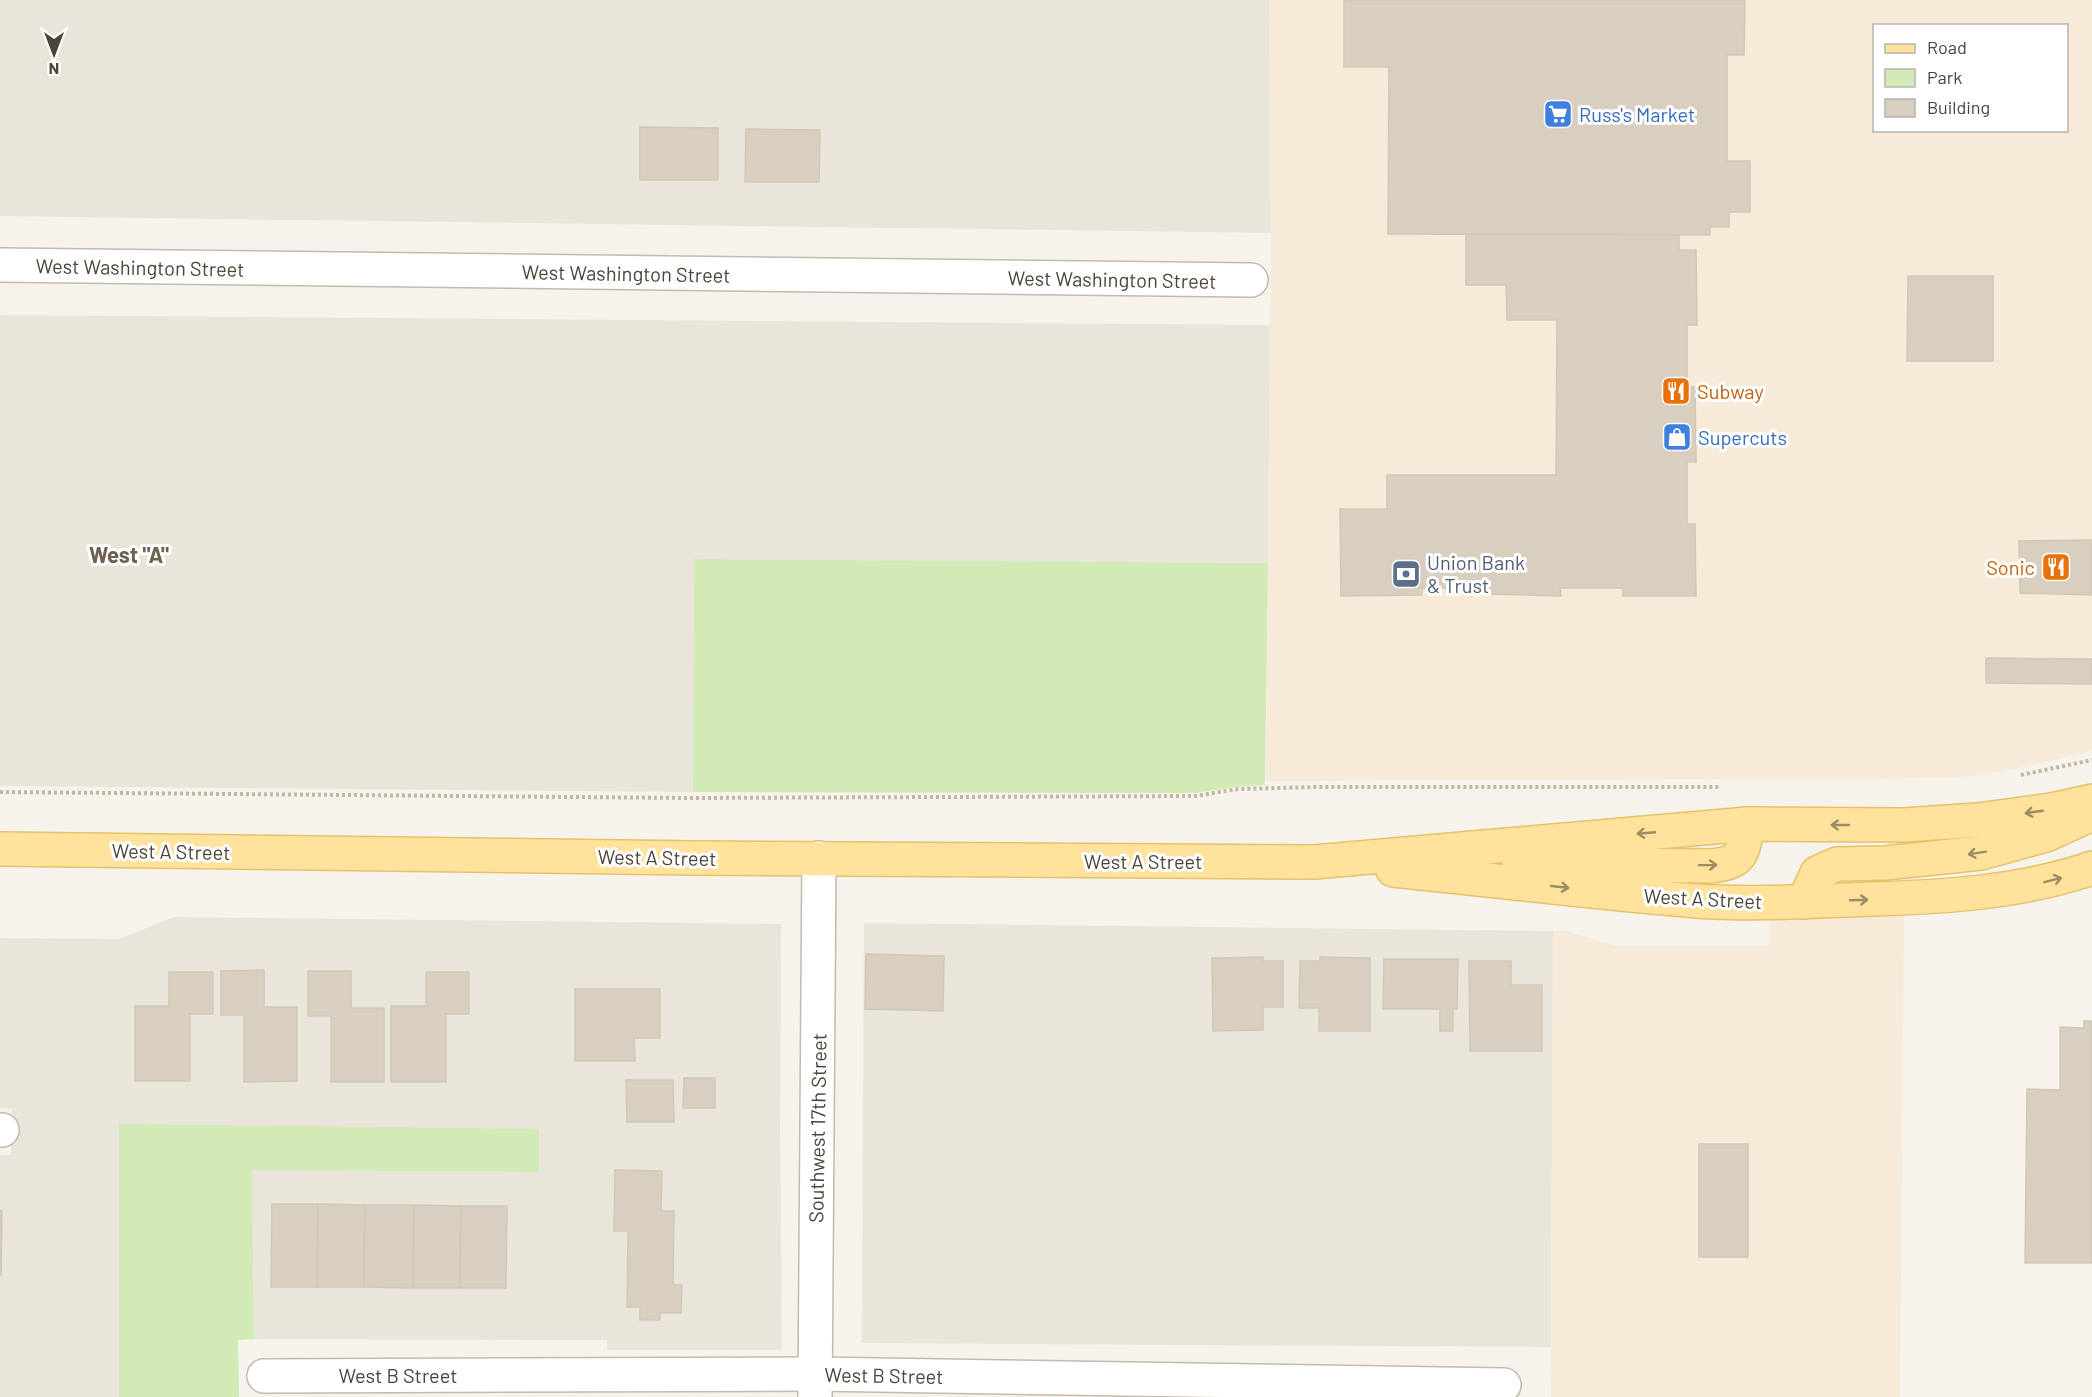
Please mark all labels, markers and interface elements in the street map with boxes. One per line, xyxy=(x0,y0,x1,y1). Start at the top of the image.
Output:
north arrow xyxy=(24,24,84,84)
legend xyxy=(1873,24,2068,132)
text: Road xyxy=(1927,36,1967,58)
text: N xyxy=(49,60,59,79)
text: Park xyxy=(1927,66,1962,88)
text: Building xyxy=(1927,96,1990,118)
supermarket icon: Russ's Market xyxy=(1542,98,1574,130)
place label: Russ's Market xyxy=(1579,102,1695,126)
street label: West Washington Street xyxy=(35,253,245,281)
street label: West Washington Street xyxy=(521,259,731,287)
street label: West Washington Street xyxy=(1007,265,1217,293)
restaurant icon: Subway xyxy=(1660,375,1692,407)
place label: Subway xyxy=(1697,379,1764,403)
shop icon: Supercuts xyxy=(1661,421,1693,453)
place label: Supercuts xyxy=(1698,425,1787,449)
district label: West "A" xyxy=(89,541,169,567)
place label: Union Bank & Trust xyxy=(1427,550,1525,597)
restaurant icon: Sonic xyxy=(2040,551,2072,583)
place label: Sonic xyxy=(1986,555,2035,579)
bank icon: Union Bank & Trust xyxy=(1390,558,1422,590)
one-way arrow xyxy=(2025,806,2045,817)
one-way arrow xyxy=(1831,819,1851,831)
one-way arrow xyxy=(1636,828,1656,839)
street label: West A Street xyxy=(111,838,231,864)
street label: West A Street xyxy=(597,844,717,870)
one-way arrow xyxy=(1968,848,1988,859)
street label: West A Street xyxy=(1084,849,1202,873)
one-way arrow xyxy=(1698,859,1717,871)
one-way arrow xyxy=(2043,873,2062,885)
one-way arrow xyxy=(1549,882,1569,893)
street label: West A Street xyxy=(1643,883,1763,913)
one-way arrow xyxy=(1848,894,1868,906)
street label: Southwest 17th Street xyxy=(803,1033,831,1223)
street label: West B Street xyxy=(824,1362,944,1388)
street label: West B Street xyxy=(338,1363,458,1387)

